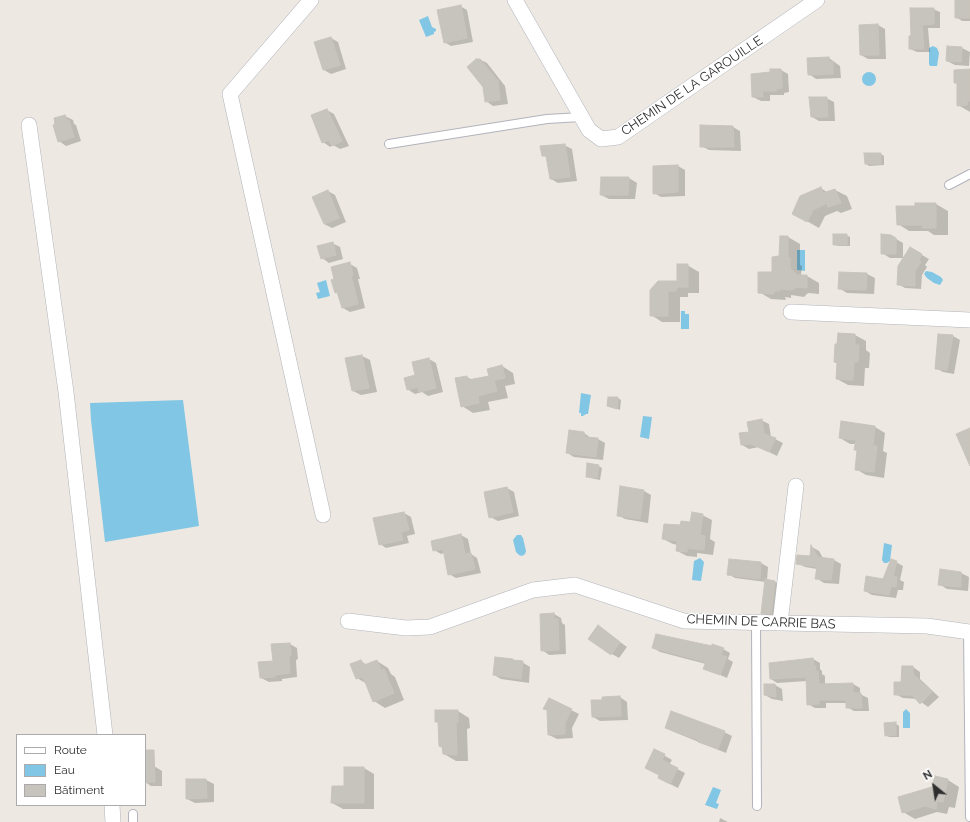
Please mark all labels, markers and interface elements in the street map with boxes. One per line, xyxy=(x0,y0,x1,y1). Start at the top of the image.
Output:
street label: CHEMIN DE LA GAROUILLE xyxy=(618,33,766,139)
street label: CHEMIN DE CARRIE BAS xyxy=(686,612,836,632)
legend xyxy=(16,734,146,806)
text: Route xyxy=(54,743,87,757)
text: Eau xyxy=(54,763,75,777)
north arrow xyxy=(914,766,954,806)
text: N xyxy=(921,767,935,783)
text: Bâtiment xyxy=(54,783,104,797)

